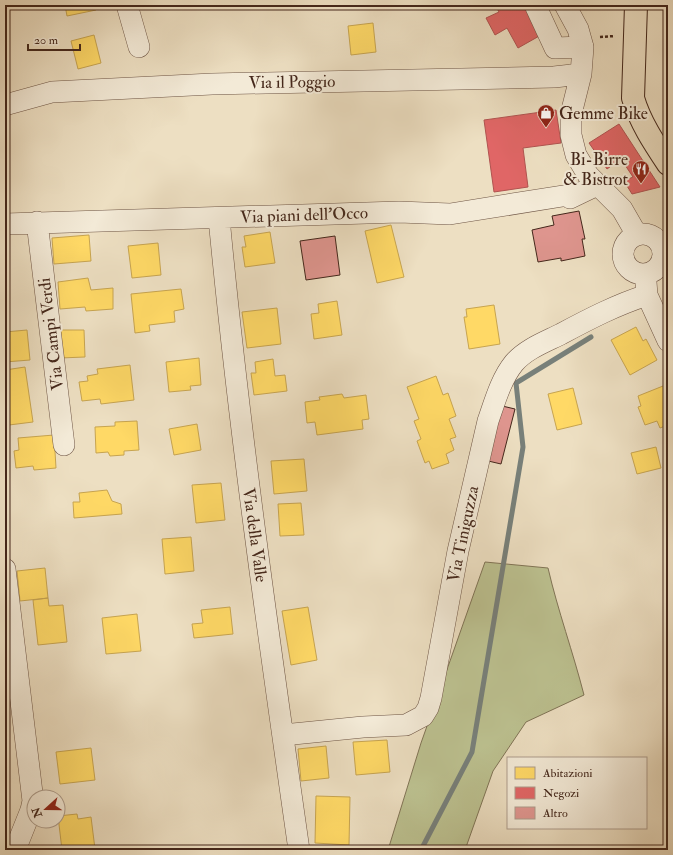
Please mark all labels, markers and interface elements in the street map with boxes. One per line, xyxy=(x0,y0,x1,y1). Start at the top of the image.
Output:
scale bar xyxy=(28,26,80,52)
text: 20 m xyxy=(34,33,59,48)
street label: Via il Poggio xyxy=(249,71,335,93)
shop icon: Gemme Bike xyxy=(536,103,556,128)
place label: Gemme Bike xyxy=(559,103,648,124)
place label: Bi-Birre & Bistrot xyxy=(563,149,628,190)
restaurant icon: Bi-Birre & Bistrot xyxy=(631,159,651,184)
street label: Via piani dell'Occo xyxy=(240,202,368,229)
street label: Via Campi Verdi xyxy=(34,276,69,391)
street label: Via Tiniguzza xyxy=(443,483,484,584)
street label: Via della Valle xyxy=(238,486,272,584)
legend xyxy=(507,757,647,829)
text: Abitazioni xyxy=(542,766,593,781)
text: Negozi xyxy=(543,786,579,801)
north arrow xyxy=(26,789,66,829)
text: N xyxy=(29,804,45,820)
text: Altro xyxy=(542,806,568,821)

